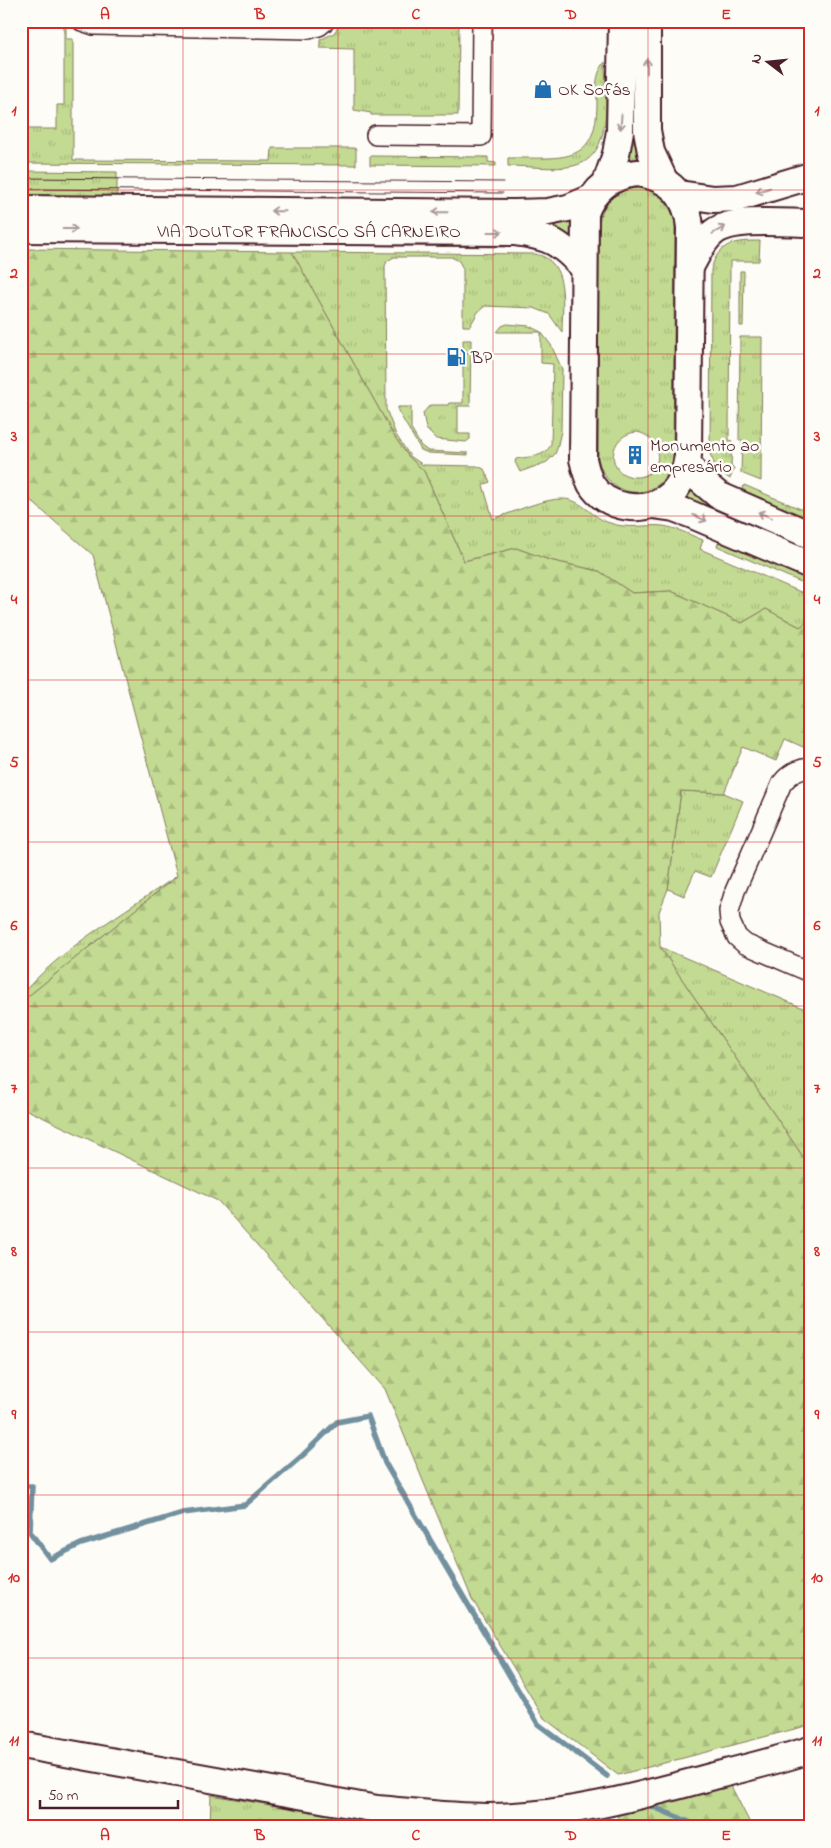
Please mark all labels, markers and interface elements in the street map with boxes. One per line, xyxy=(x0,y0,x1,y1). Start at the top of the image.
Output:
text: A xyxy=(100,3,110,27)
text: B xyxy=(254,3,266,27)
text: C xyxy=(412,3,421,27)
text: D xyxy=(564,3,577,27)
text: E xyxy=(721,3,731,27)
north arrow xyxy=(744,38,794,88)
text: N xyxy=(746,51,768,66)
one-way arrow xyxy=(642,59,652,75)
shop icon: OK Sofás xyxy=(532,78,554,100)
place label: OK Sofás xyxy=(558,78,631,104)
text: 1 xyxy=(11,99,17,123)
text: 1 xyxy=(814,99,820,123)
one-way arrow xyxy=(616,114,625,130)
one-way arrow xyxy=(756,186,772,196)
one-way arrow xyxy=(270,206,286,216)
one-way arrow xyxy=(433,208,449,217)
street label: VIA DOUTOR FRANCISCO SÁ CARNEIRO xyxy=(156,220,461,246)
one-way arrow xyxy=(62,224,78,234)
one-way arrow xyxy=(712,224,726,234)
one-way arrow xyxy=(486,227,503,237)
text: 2 xyxy=(9,262,18,286)
text: 2 xyxy=(812,262,821,286)
fuel station icon: BP xyxy=(445,346,467,368)
place label: BP xyxy=(470,346,493,372)
text: 3 xyxy=(10,425,18,449)
text: 3 xyxy=(813,425,821,449)
place label: Monumento ao empresário xyxy=(650,434,759,481)
building icon: Monumento ao empresário xyxy=(624,444,646,466)
one-way arrow xyxy=(758,510,773,520)
one-way arrow xyxy=(692,514,707,523)
text: 4 xyxy=(10,588,18,612)
text: 4 xyxy=(813,588,821,612)
text: 5 xyxy=(9,751,19,775)
text: 5 xyxy=(812,751,822,775)
text: 6 xyxy=(9,914,18,938)
text: 6 xyxy=(812,914,821,938)
text: 7 xyxy=(11,1077,18,1101)
text: 7 xyxy=(814,1077,821,1101)
text: 8 xyxy=(10,1240,17,1264)
text: 8 xyxy=(813,1240,820,1264)
text: 9 xyxy=(11,1403,17,1427)
text: 9 xyxy=(814,1403,820,1427)
text: 10 xyxy=(8,1566,20,1590)
text: 10 xyxy=(811,1566,823,1590)
text: 11 xyxy=(9,1729,20,1753)
text: 11 xyxy=(812,1729,823,1753)
scale bar xyxy=(40,1778,178,1810)
text: 50 m xyxy=(48,1785,79,1807)
text: A xyxy=(100,1824,110,1848)
text: B xyxy=(254,1824,266,1848)
text: C xyxy=(412,1824,421,1848)
text: D xyxy=(564,1824,577,1848)
text: E xyxy=(721,1824,731,1848)

